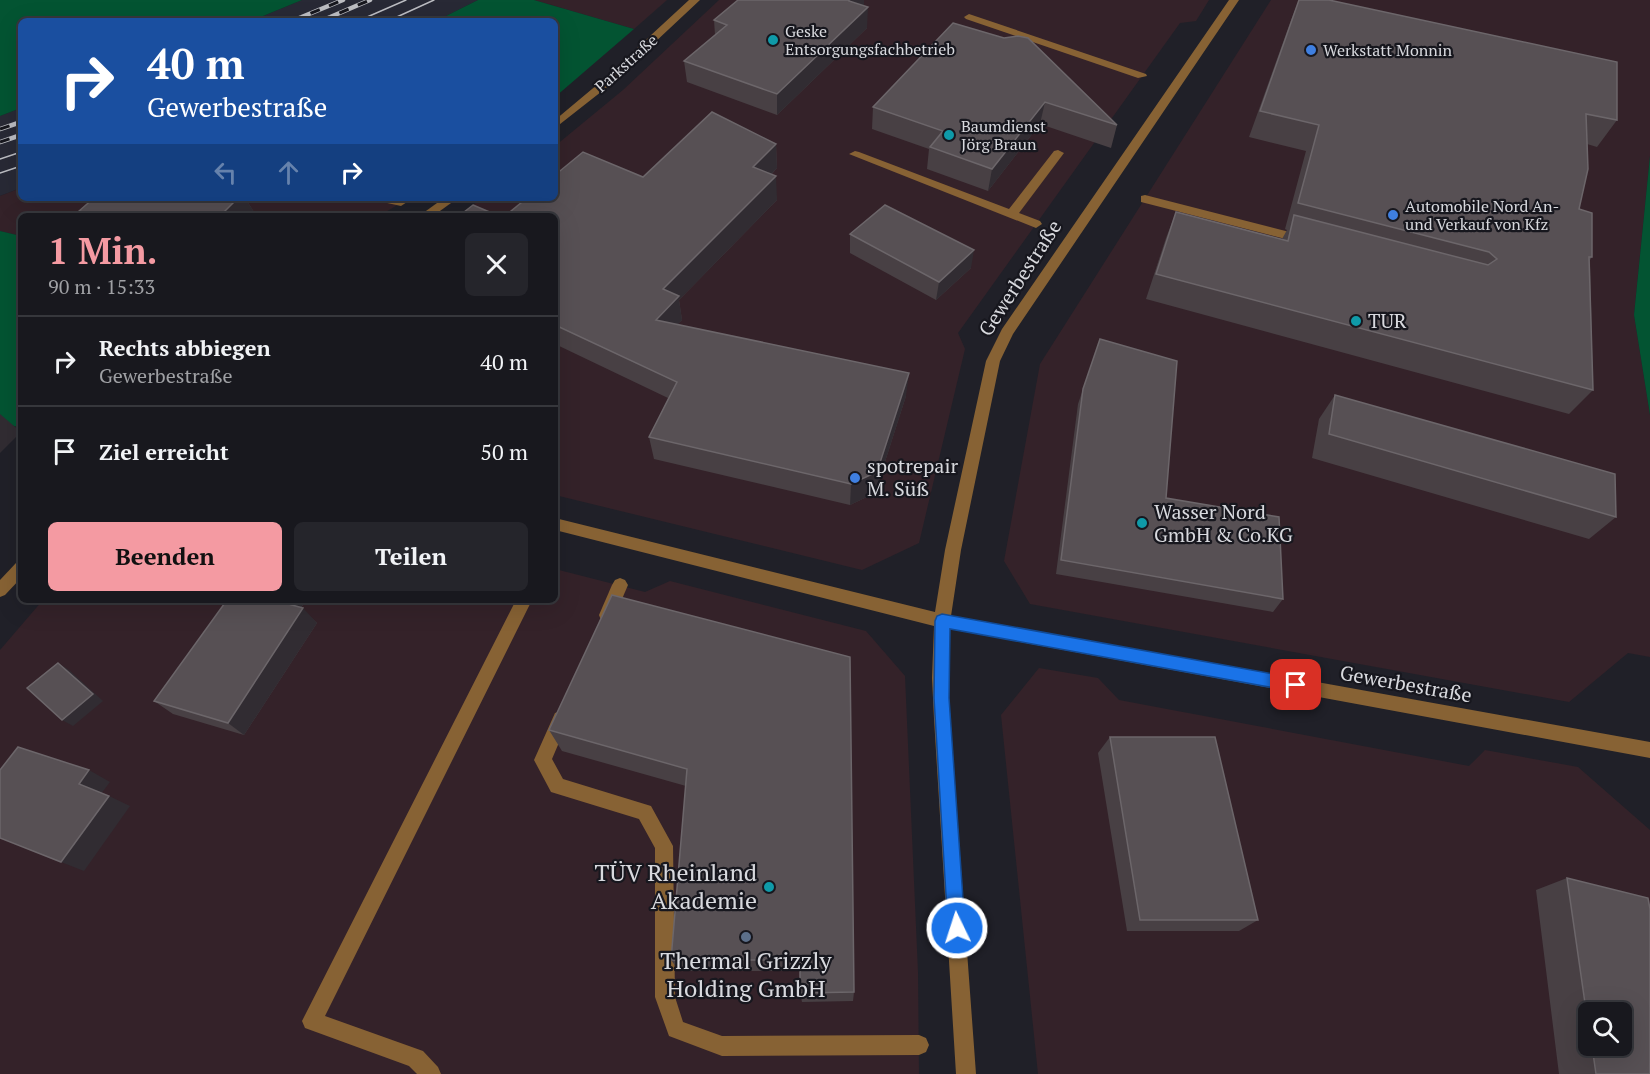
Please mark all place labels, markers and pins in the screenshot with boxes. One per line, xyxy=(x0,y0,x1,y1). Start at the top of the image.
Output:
place label: Geske Entsorgungsfachbetrieb xyxy=(785,20,955,60)
marker: Geske Entsorgungsfachbetrieb xyxy=(766,33,780,47)
place label: Werkstatt Monnin xyxy=(1323,39,1453,61)
marker: Werkstatt Monnin xyxy=(1304,43,1318,57)
place label: Baumdienst Jörg Braun xyxy=(961,115,1046,155)
marker: Baumdienst Jörg Braun xyxy=(942,128,956,142)
place label: Automobile Nord An- und Verkauf von Kfz xyxy=(1405,195,1559,235)
marker: Automobile Nord An- und Verkauf von Kfz xyxy=(1386,208,1400,222)
place label: TUR xyxy=(1368,307,1407,334)
marker: TUR xyxy=(1349,314,1363,328)
place label: spotrepair M. Süß xyxy=(867,452,958,502)
marker: spotrepair M. Süß xyxy=(848,471,862,485)
place label: Wasser Nord GmbH & Co.KG xyxy=(1154,498,1293,548)
marker: Wasser Nord GmbH & Co.KG xyxy=(1135,516,1149,530)
pin xyxy=(1270,659,1321,710)
place label: TÜV Rheinland Akademie xyxy=(595,856,757,916)
marker: TÜV Rheinland Akademie xyxy=(762,880,776,894)
marker: Thermal Grizzly Holding GmbH xyxy=(739,930,753,944)
place label: Thermal Grizzly Holding GmbH xyxy=(660,944,833,1004)

